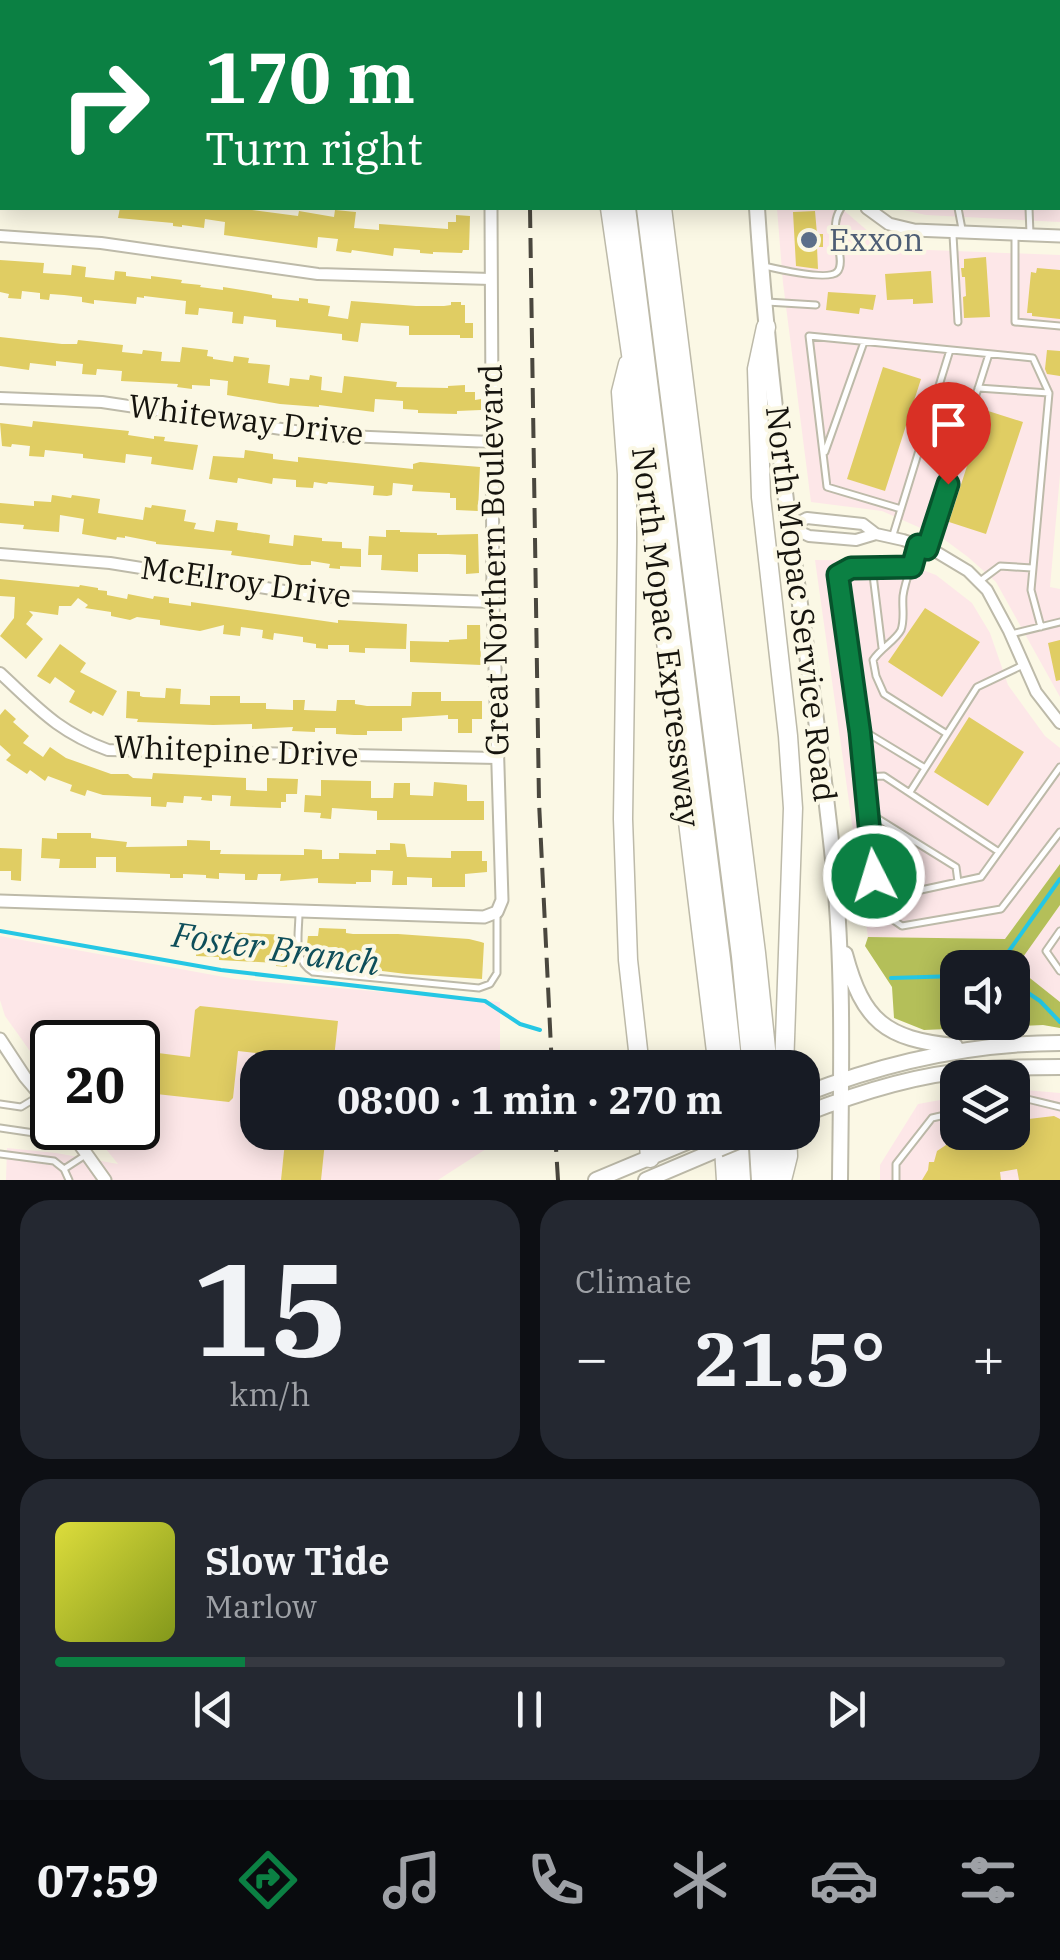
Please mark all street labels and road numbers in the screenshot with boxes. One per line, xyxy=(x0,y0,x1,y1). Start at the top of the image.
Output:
street label: Great Northern Boulevard xyxy=(469,364,517,756)
street label: Whiteway Drive xyxy=(126,384,366,454)
street label: North Mopac Service Road xyxy=(757,403,847,804)
street label: North Mopac Expressway xyxy=(623,445,711,830)
street label: McElroy Drive xyxy=(138,545,354,617)
street label: Whitepine Drive xyxy=(113,725,359,775)

